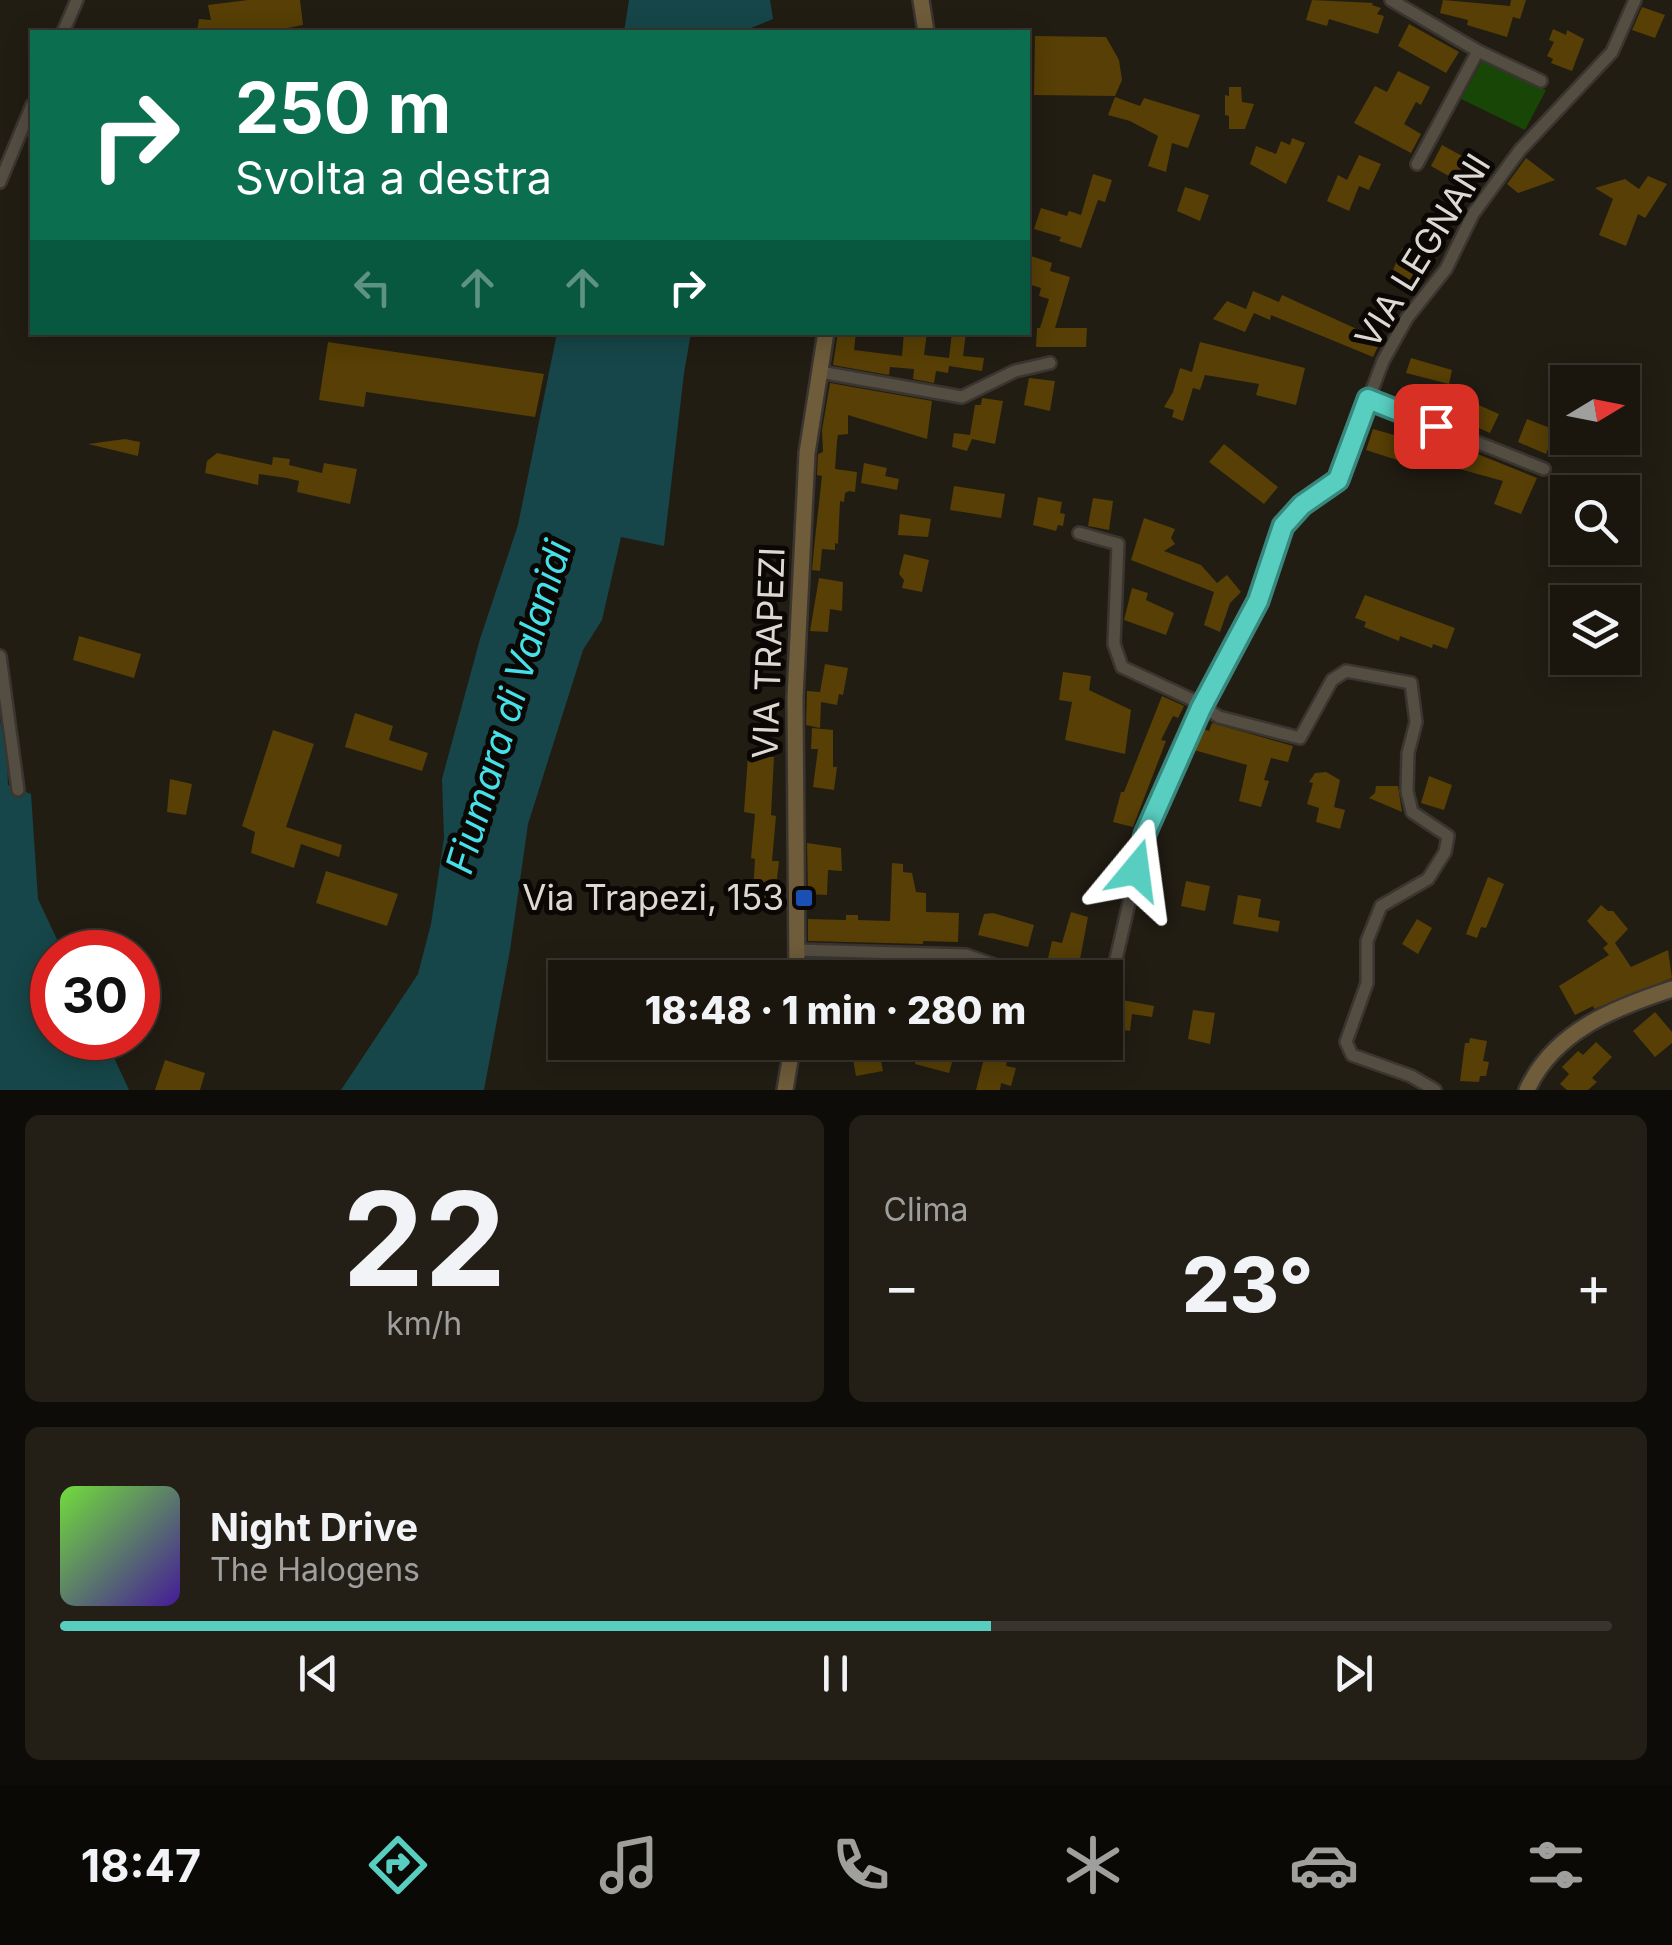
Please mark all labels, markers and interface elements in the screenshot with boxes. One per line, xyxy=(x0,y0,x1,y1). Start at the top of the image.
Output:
text: 250 m xyxy=(235,65,452,150)
icon: right xyxy=(70,70,200,200)
street label: VIA LEGNANI xyxy=(1346,146,1498,355)
text: Svolta a destra xyxy=(235,150,552,205)
icon: left xyxy=(345,260,400,315)
icon: ahead xyxy=(450,260,505,315)
icon: ahead xyxy=(555,260,610,315)
icon: right xyxy=(660,260,715,315)
north arrow xyxy=(1550,365,1640,455)
map controls xyxy=(1550,365,1640,675)
pin xyxy=(1394,384,1479,469)
icon: arrive xyxy=(1409,399,1464,454)
button: search xyxy=(1550,475,1640,565)
water label: Fiumara di Valanidi xyxy=(435,534,581,879)
street label: VIA TRAPEZI xyxy=(743,546,793,759)
button: layers xyxy=(1550,585,1640,675)
position arrow xyxy=(1084,818,1188,922)
place label: Via Trapezi, 153 xyxy=(522,876,784,918)
marker: Via Trapezi, 153 xyxy=(793,887,815,909)
speed limit sign: 30 xyxy=(30,930,160,1060)
text: 18:48 · 1 min · 280 m xyxy=(645,987,1026,1033)
text: 22 xyxy=(342,1160,506,1317)
text: Clima xyxy=(884,1190,968,1229)
text: 23° xyxy=(1182,1239,1313,1330)
text: − xyxy=(884,1253,920,1319)
text: + xyxy=(1576,1253,1612,1319)
text: km/h xyxy=(386,1304,462,1343)
text: Night Drive xyxy=(210,1504,418,1550)
text: The Halogens xyxy=(210,1550,420,1589)
icon: previous xyxy=(291,1646,346,1701)
icon: pause xyxy=(808,1646,863,1701)
icon: next xyxy=(1326,1646,1381,1701)
icon: directions xyxy=(363,1830,433,1900)
icon: music xyxy=(594,1830,664,1900)
icon: phone xyxy=(826,1830,896,1900)
icon: climate xyxy=(1058,1830,1128,1900)
icon: car xyxy=(1289,1830,1359,1900)
icon: filters xyxy=(1521,1830,1591,1900)
text: 18:47 xyxy=(81,1838,201,1893)

